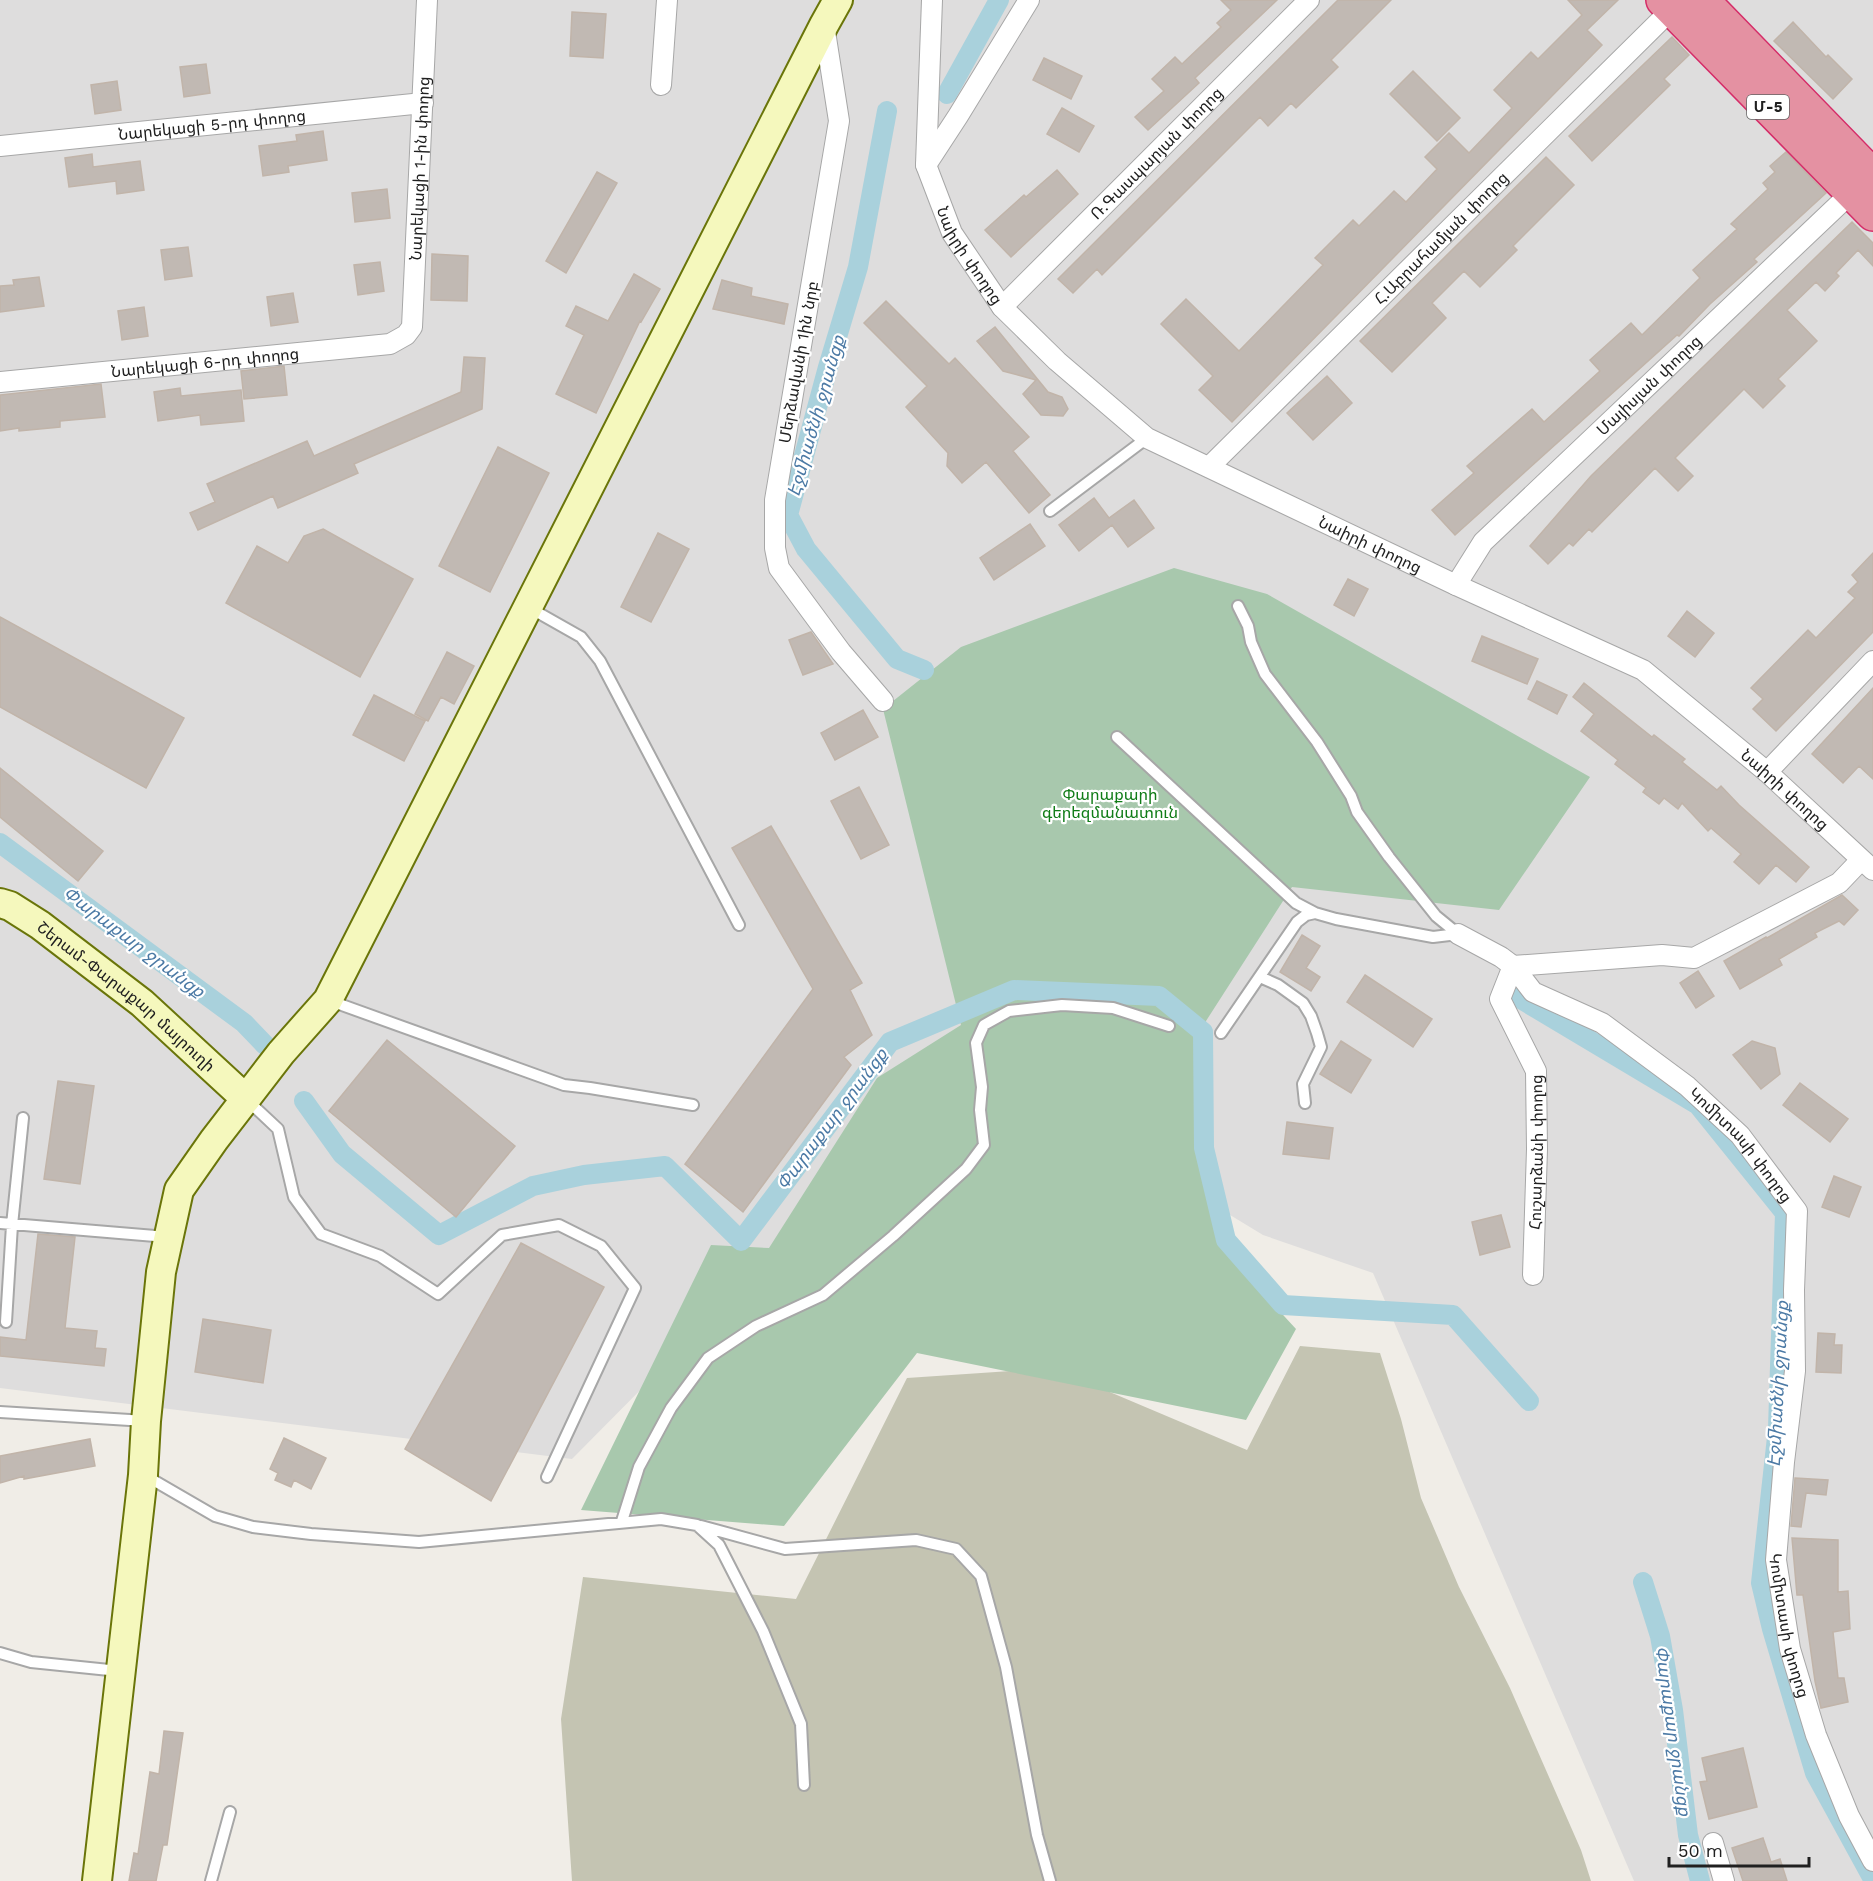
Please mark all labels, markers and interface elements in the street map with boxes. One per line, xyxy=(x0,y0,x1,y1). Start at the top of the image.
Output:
street label: Նարեկացի 1-ին փողոց xyxy=(406,76,433,261)
street label: Ռ.Գասպարյան փողոց xyxy=(1086,83,1227,223)
road number: Մ-5 xyxy=(1747,95,1789,119)
street label: Նարեկացի 5-րդ փողոց xyxy=(117,106,307,144)
street label: Հ.Աբրահամյան փողոց xyxy=(1370,168,1512,308)
street label: Նաիրի փողոց xyxy=(933,204,1006,308)
street label: Մերձավանի 1ին նրբ xyxy=(775,280,822,445)
street label: Մայիսյան փողոց xyxy=(1593,331,1705,439)
water label: Էջմիածնի ջրանցք xyxy=(783,332,850,499)
street label: Նարեկացի 6-րդ փողոց xyxy=(110,344,300,381)
street label: Նաիրի փողոց xyxy=(1316,512,1425,577)
street label: Նաիրի փողոց xyxy=(1737,745,1833,834)
park label: Փարաքարի գերեզմանատուն xyxy=(1042,785,1178,822)
water label: Փարաքար ջրանցք xyxy=(59,882,210,1003)
street label: Շերամ-Փարաքար մայրուղի xyxy=(33,917,219,1076)
water label: Փարաքար ջրանցք xyxy=(772,1043,893,1194)
street label: Հուշարձանի փողոց xyxy=(1525,1074,1547,1230)
street label: Կոմիտասի փողոց xyxy=(1685,1084,1796,1206)
water label: Էջմիածնի ջրանցք xyxy=(1763,1299,1793,1468)
street label: Կոմիտասի փողոց xyxy=(1766,1552,1813,1700)
water label: Փարաքար ջրանցք xyxy=(1650,1645,1696,1819)
scale bar xyxy=(1669,1830,1808,1868)
text: 50 m xyxy=(1678,1840,1723,1861)

